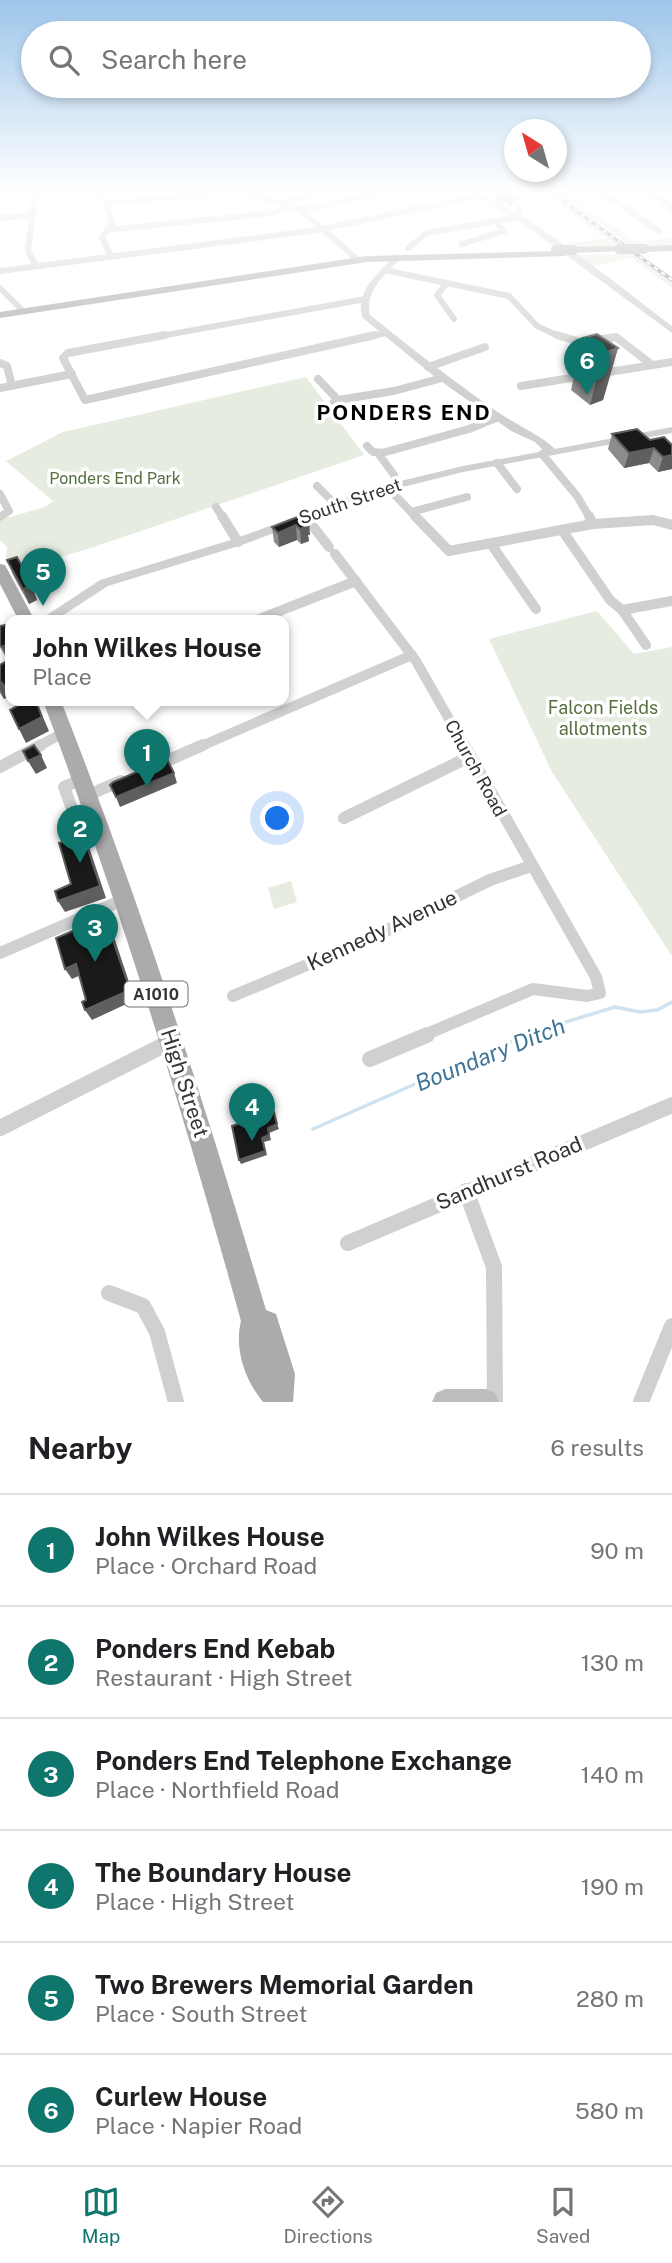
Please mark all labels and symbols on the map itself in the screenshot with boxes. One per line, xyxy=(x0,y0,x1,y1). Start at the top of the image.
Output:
north arrow xyxy=(504,119,567,182)
pin: 6 xyxy=(564,337,610,395)
district label: PONDERS END xyxy=(316,400,492,425)
park label: Ponders End Park xyxy=(49,469,181,488)
street label: South Street xyxy=(296,474,404,528)
pin: 5 xyxy=(20,548,66,606)
park label: Falcon Fields allotments xyxy=(548,697,658,739)
street label: Church Road xyxy=(441,716,511,820)
pin: 1 xyxy=(124,729,170,787)
your location xyxy=(260,801,294,835)
pin: 2 xyxy=(57,805,103,863)
street label: Kennedy Avenue xyxy=(303,884,461,976)
pin: 3 xyxy=(72,904,118,962)
road number: A1010 xyxy=(124,982,188,1006)
water label: Boundary Ditch xyxy=(411,1012,569,1096)
street label: High Street xyxy=(156,1025,214,1141)
pin: 4 xyxy=(229,1083,275,1141)
street label: Sandhurst Road xyxy=(432,1131,586,1215)

